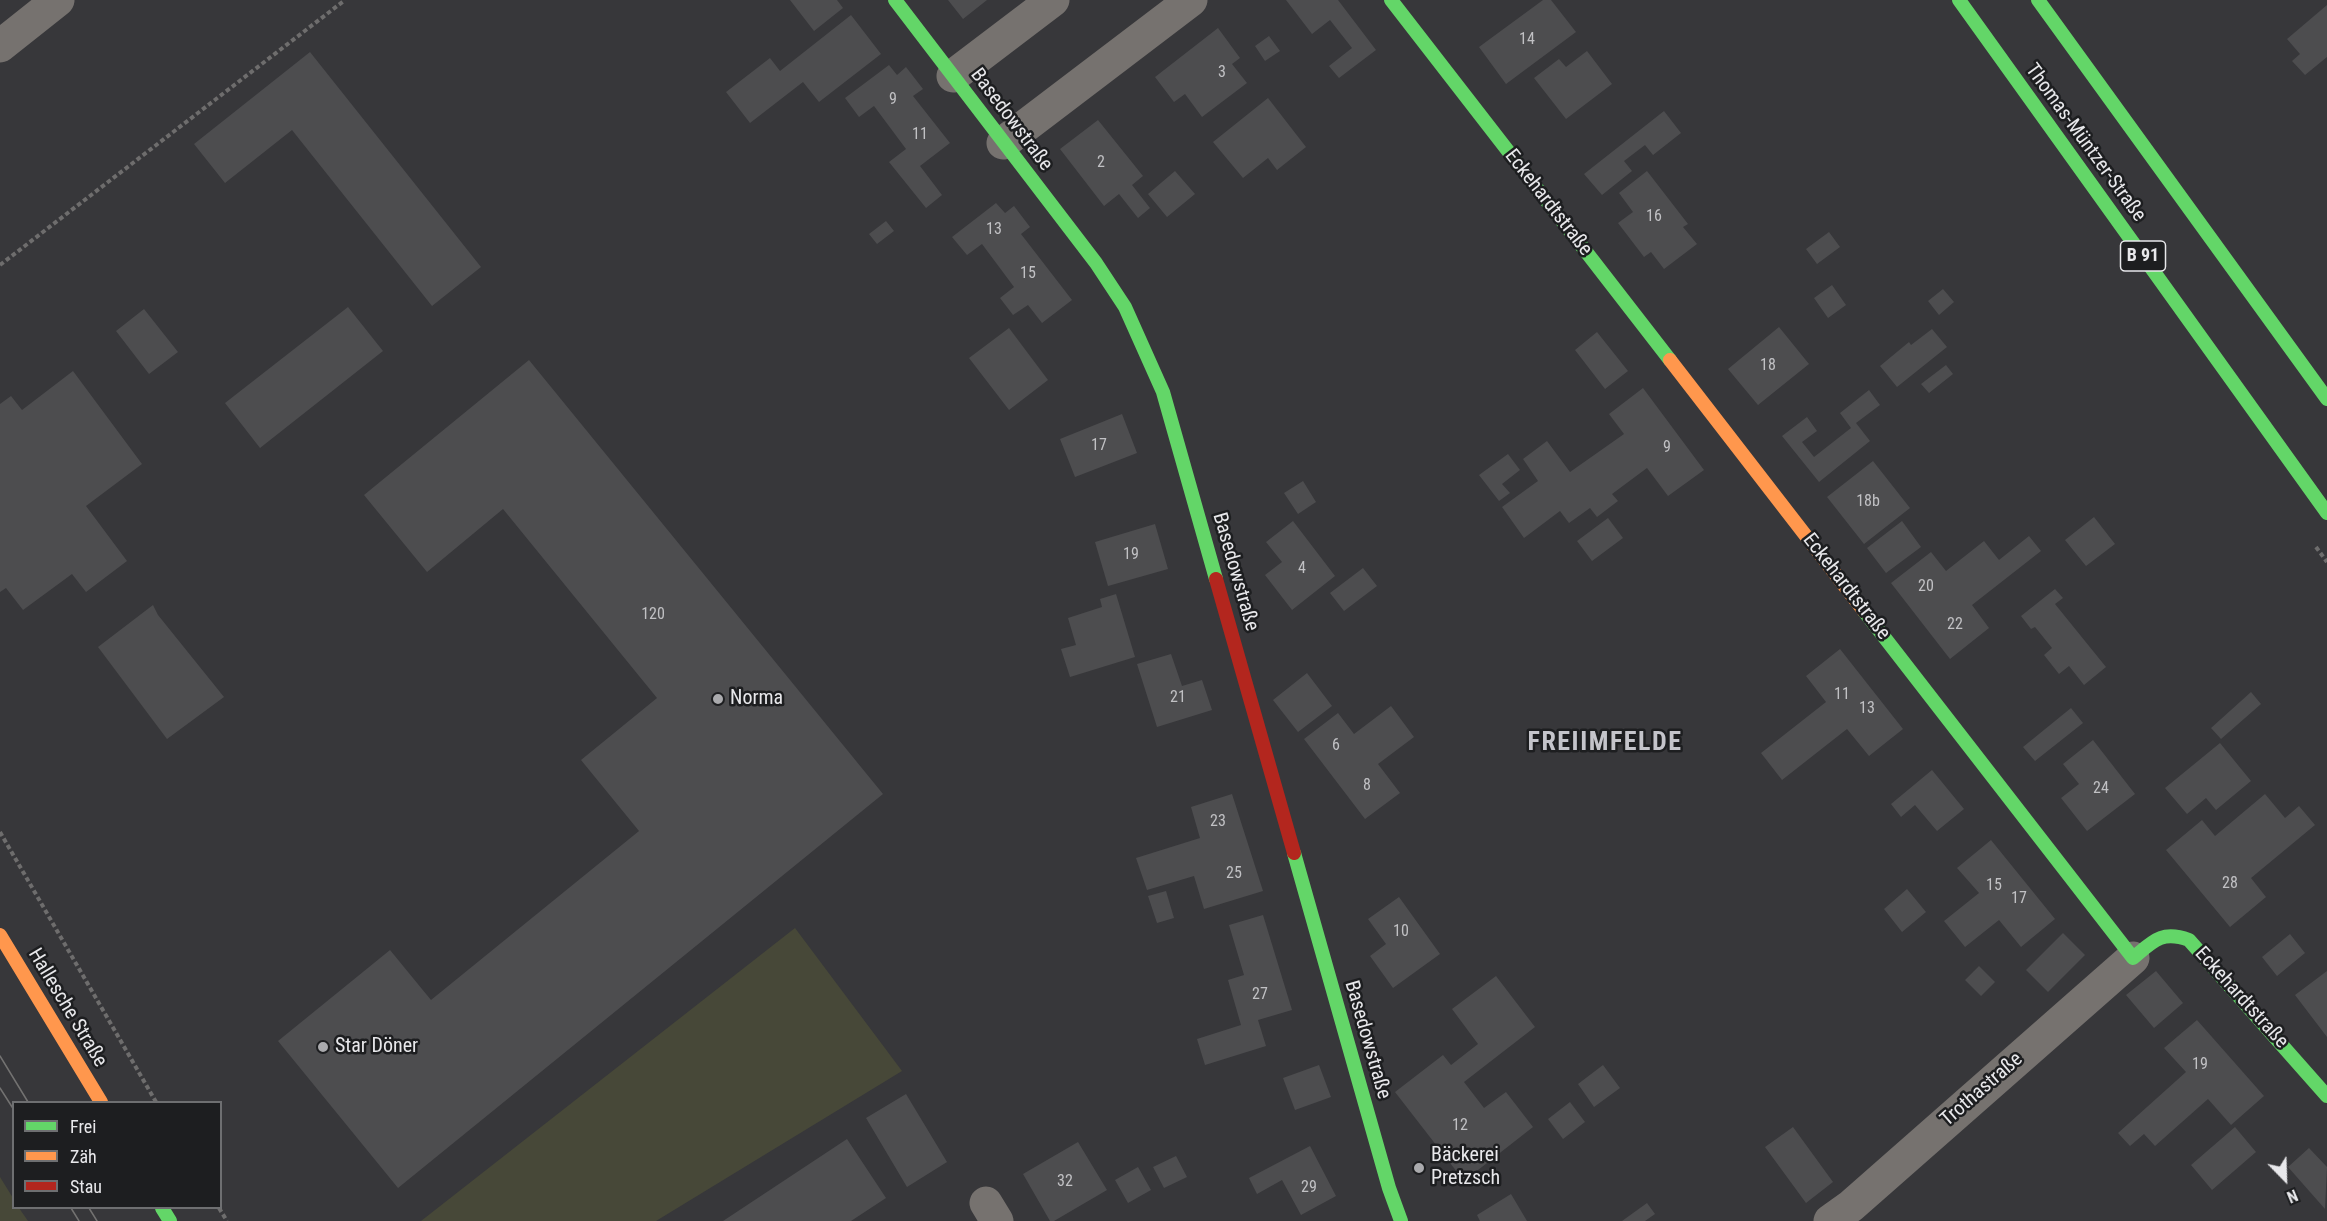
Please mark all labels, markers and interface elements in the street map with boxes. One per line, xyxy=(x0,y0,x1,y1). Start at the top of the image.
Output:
house number: 14 xyxy=(1519,30,1535,50)
street label: Thomas-Müntzer-Straße xyxy=(2020,59,2150,227)
house number: 3 xyxy=(1218,63,1226,83)
street label: Basedowstraße xyxy=(965,64,1057,176)
house number: 9 xyxy=(889,90,897,110)
house number: 11 xyxy=(912,125,928,145)
street label: Eckehardtstraße xyxy=(1499,145,1597,261)
house number: 2 xyxy=(1097,153,1105,173)
house number: 16 xyxy=(1646,207,1662,227)
house number: 13 xyxy=(986,220,1002,240)
road number: B 91 xyxy=(2120,241,2166,271)
house number: 15 xyxy=(1020,264,1036,284)
house number: 18 xyxy=(1760,356,1776,376)
house number: 17 xyxy=(1091,436,1107,456)
house number: 9 xyxy=(1663,438,1671,458)
house number: 18b xyxy=(1856,492,1880,512)
street label: Basedowstraße xyxy=(1207,510,1263,634)
street label: Eckehardtstraße xyxy=(1797,529,1895,645)
house number: 19 xyxy=(1123,545,1139,565)
house number: 4 xyxy=(1298,559,1306,579)
house number: 20 xyxy=(1918,577,1934,597)
house number: 120 xyxy=(641,605,665,625)
house number: 22 xyxy=(1947,615,1963,635)
house number: 11 xyxy=(1834,685,1850,705)
place label: Norma xyxy=(730,687,783,711)
house number: 21 xyxy=(1170,688,1186,708)
marker: Norma xyxy=(711,692,725,706)
house number: 13 xyxy=(1859,699,1875,719)
district label: FREIIMFELDE xyxy=(1528,727,1682,759)
house number: 6 xyxy=(1332,736,1340,756)
house number: 8 xyxy=(1363,776,1371,796)
house number: 24 xyxy=(2093,779,2109,799)
house number: 23 xyxy=(1210,812,1226,832)
house number: 25 xyxy=(1226,864,1242,884)
house number: 28 xyxy=(2222,874,2238,894)
house number: 15 xyxy=(1986,876,2002,896)
house number: 17 xyxy=(2011,889,2027,909)
house number: 10 xyxy=(1393,922,1409,942)
street label: Eckehardtstraße xyxy=(2189,942,2293,1054)
street label: Hallesche Straße xyxy=(22,944,112,1072)
street label: Basedowstraße xyxy=(1339,978,1395,1102)
house number: 27 xyxy=(1252,985,1268,1005)
place label: Star Döner xyxy=(335,1035,418,1059)
marker: Star Döner xyxy=(316,1040,330,1054)
street label: Trothastraße xyxy=(1936,1048,2028,1132)
house number: 19 xyxy=(2192,1055,2208,1075)
legend xyxy=(12,1101,222,1209)
text: Frei xyxy=(70,1116,96,1137)
house number: 12 xyxy=(1452,1116,1468,1136)
place label: Bäckerei Pretzsch xyxy=(1431,1144,1500,1191)
text: Zäh xyxy=(70,1146,97,1167)
north arrow xyxy=(2255,1149,2315,1209)
marker: Bäckerei Pretzsch xyxy=(1412,1161,1426,1175)
house number: 32 xyxy=(1057,1172,1073,1192)
text: Stau xyxy=(70,1176,102,1197)
house number: 29 xyxy=(1301,1178,1317,1198)
text: N xyxy=(2284,1185,2300,1207)

